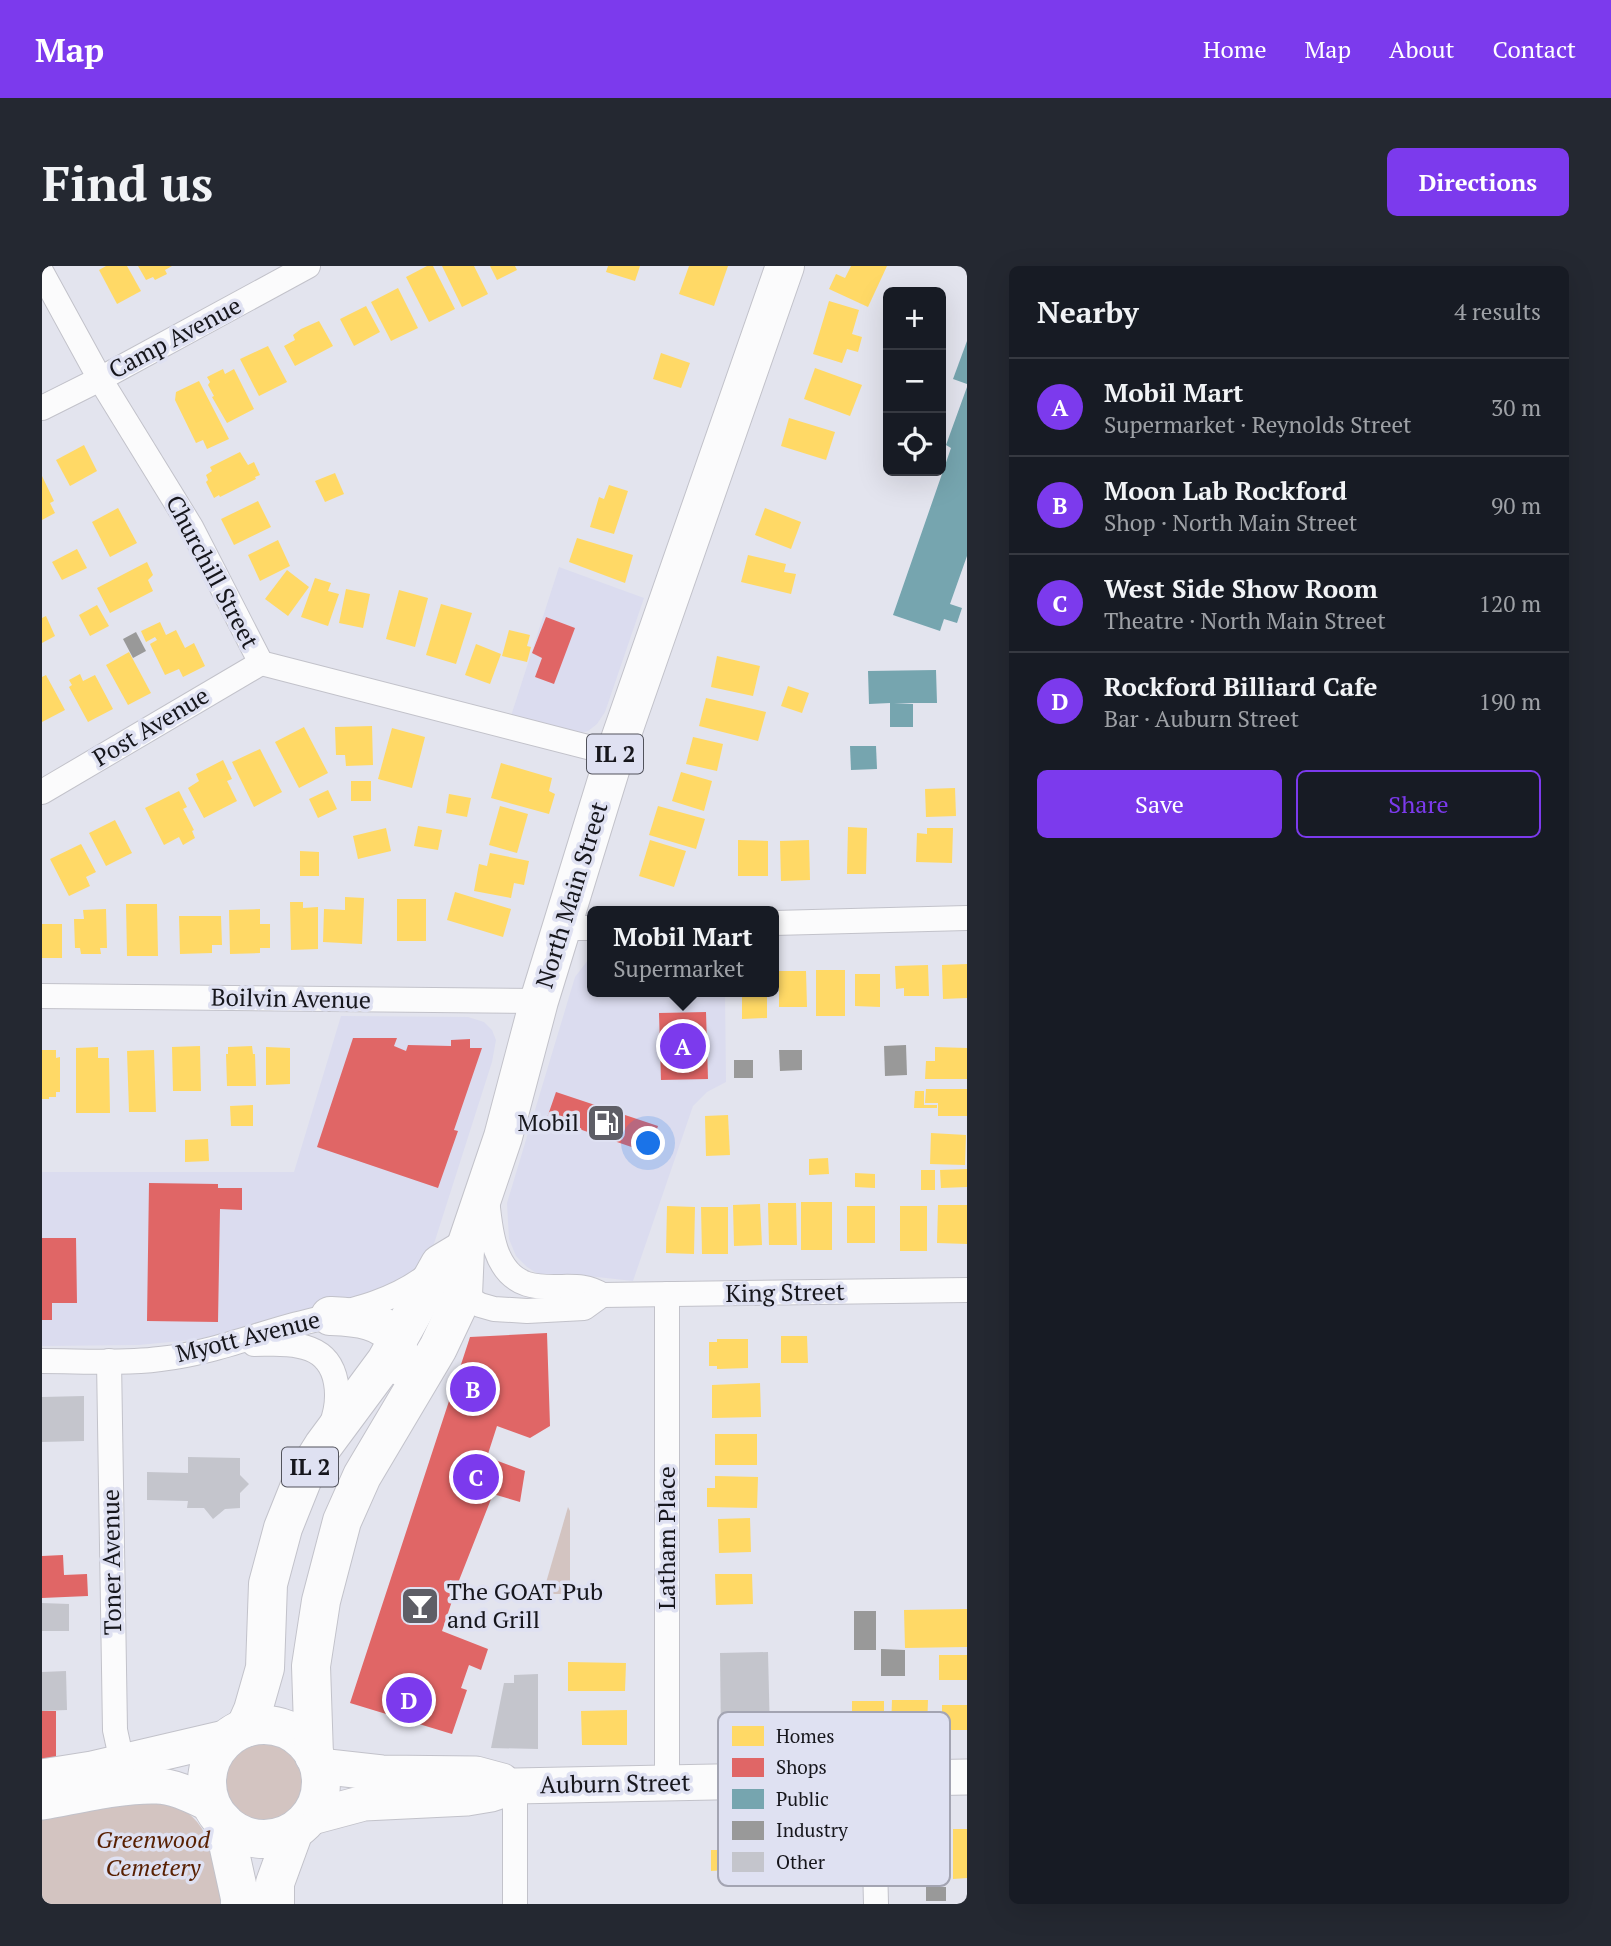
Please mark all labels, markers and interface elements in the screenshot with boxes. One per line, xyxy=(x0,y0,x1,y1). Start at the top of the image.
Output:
text: Map xyxy=(35,28,104,71)
text: Home xyxy=(1203,33,1267,65)
text: Map xyxy=(1305,33,1351,65)
text: About xyxy=(1389,33,1455,65)
text: Contact xyxy=(1493,33,1576,65)
button: Directions xyxy=(1387,148,1569,216)
text: Find us xyxy=(42,150,213,215)
map controls xyxy=(883,287,946,476)
button: + xyxy=(883,287,946,350)
street label: Camp Avenue xyxy=(103,289,246,385)
text: Nearby xyxy=(1037,292,1139,332)
text: 4 results xyxy=(1454,296,1541,327)
button: − xyxy=(883,350,946,413)
text: Mobil Mart xyxy=(1104,375,1243,409)
text: A xyxy=(1052,392,1068,423)
text: 30 m xyxy=(1491,392,1541,423)
text: Supermarket · Reynolds Street xyxy=(1104,409,1412,440)
button: locate xyxy=(883,413,946,476)
text: Moon Lab Rockford xyxy=(1104,473,1347,507)
street label: Churchill Street xyxy=(159,489,267,654)
text: B xyxy=(1053,490,1067,521)
text: 90 m xyxy=(1491,490,1541,521)
text: Shop · North Main Street xyxy=(1104,507,1357,538)
text: West Side Show Room xyxy=(1104,571,1378,605)
text: C xyxy=(1053,588,1068,619)
text: 120 m xyxy=(1479,588,1541,619)
text: Theatre · North Main Street xyxy=(1104,605,1386,636)
text: Rockford Billiard Cafe xyxy=(1104,669,1378,703)
street label: Post Avenue xyxy=(86,679,214,773)
text: D xyxy=(1052,686,1068,717)
text: 190 m xyxy=(1479,686,1541,717)
text: Bar · Auburn Street xyxy=(1104,703,1299,734)
road number: IL 2 xyxy=(587,734,643,774)
button: Save xyxy=(1037,770,1282,838)
button: Share xyxy=(1296,770,1541,838)
street label: North Main Street xyxy=(528,798,615,992)
popup xyxy=(587,906,779,997)
text: Mobil Mart xyxy=(613,919,753,953)
text: Supermarket xyxy=(613,953,744,984)
street label: Boilvin Avenue xyxy=(211,981,371,1015)
pin: A xyxy=(660,1020,706,1072)
fuel station icon: Mobil xyxy=(585,1102,627,1144)
place label: Mobil xyxy=(517,1106,579,1138)
your location xyxy=(631,1126,665,1160)
street label: King Street xyxy=(725,1275,845,1309)
street label: Myott Avenue xyxy=(172,1303,323,1369)
pin: B xyxy=(450,1363,496,1415)
road number: IL 2 xyxy=(282,1448,338,1486)
pin: C xyxy=(453,1451,499,1503)
street label: Latham Place xyxy=(650,1466,682,1610)
street label: Toner Avenue xyxy=(94,1489,128,1635)
place label: The GOAT Pub and Grill xyxy=(447,1575,603,1635)
bar icon: The GOAT Pub and Grill xyxy=(399,1585,441,1627)
pin: D xyxy=(386,1674,432,1726)
legend xyxy=(718,1712,950,1886)
text: Homes xyxy=(776,1723,835,1748)
text: Shops xyxy=(776,1754,827,1779)
street label: Auburn Street xyxy=(540,1766,691,1800)
text: Public xyxy=(776,1786,829,1811)
text: Industry xyxy=(776,1817,848,1842)
park label: Greenwood Cemetery xyxy=(96,1823,211,1883)
text: Other xyxy=(776,1849,826,1874)

